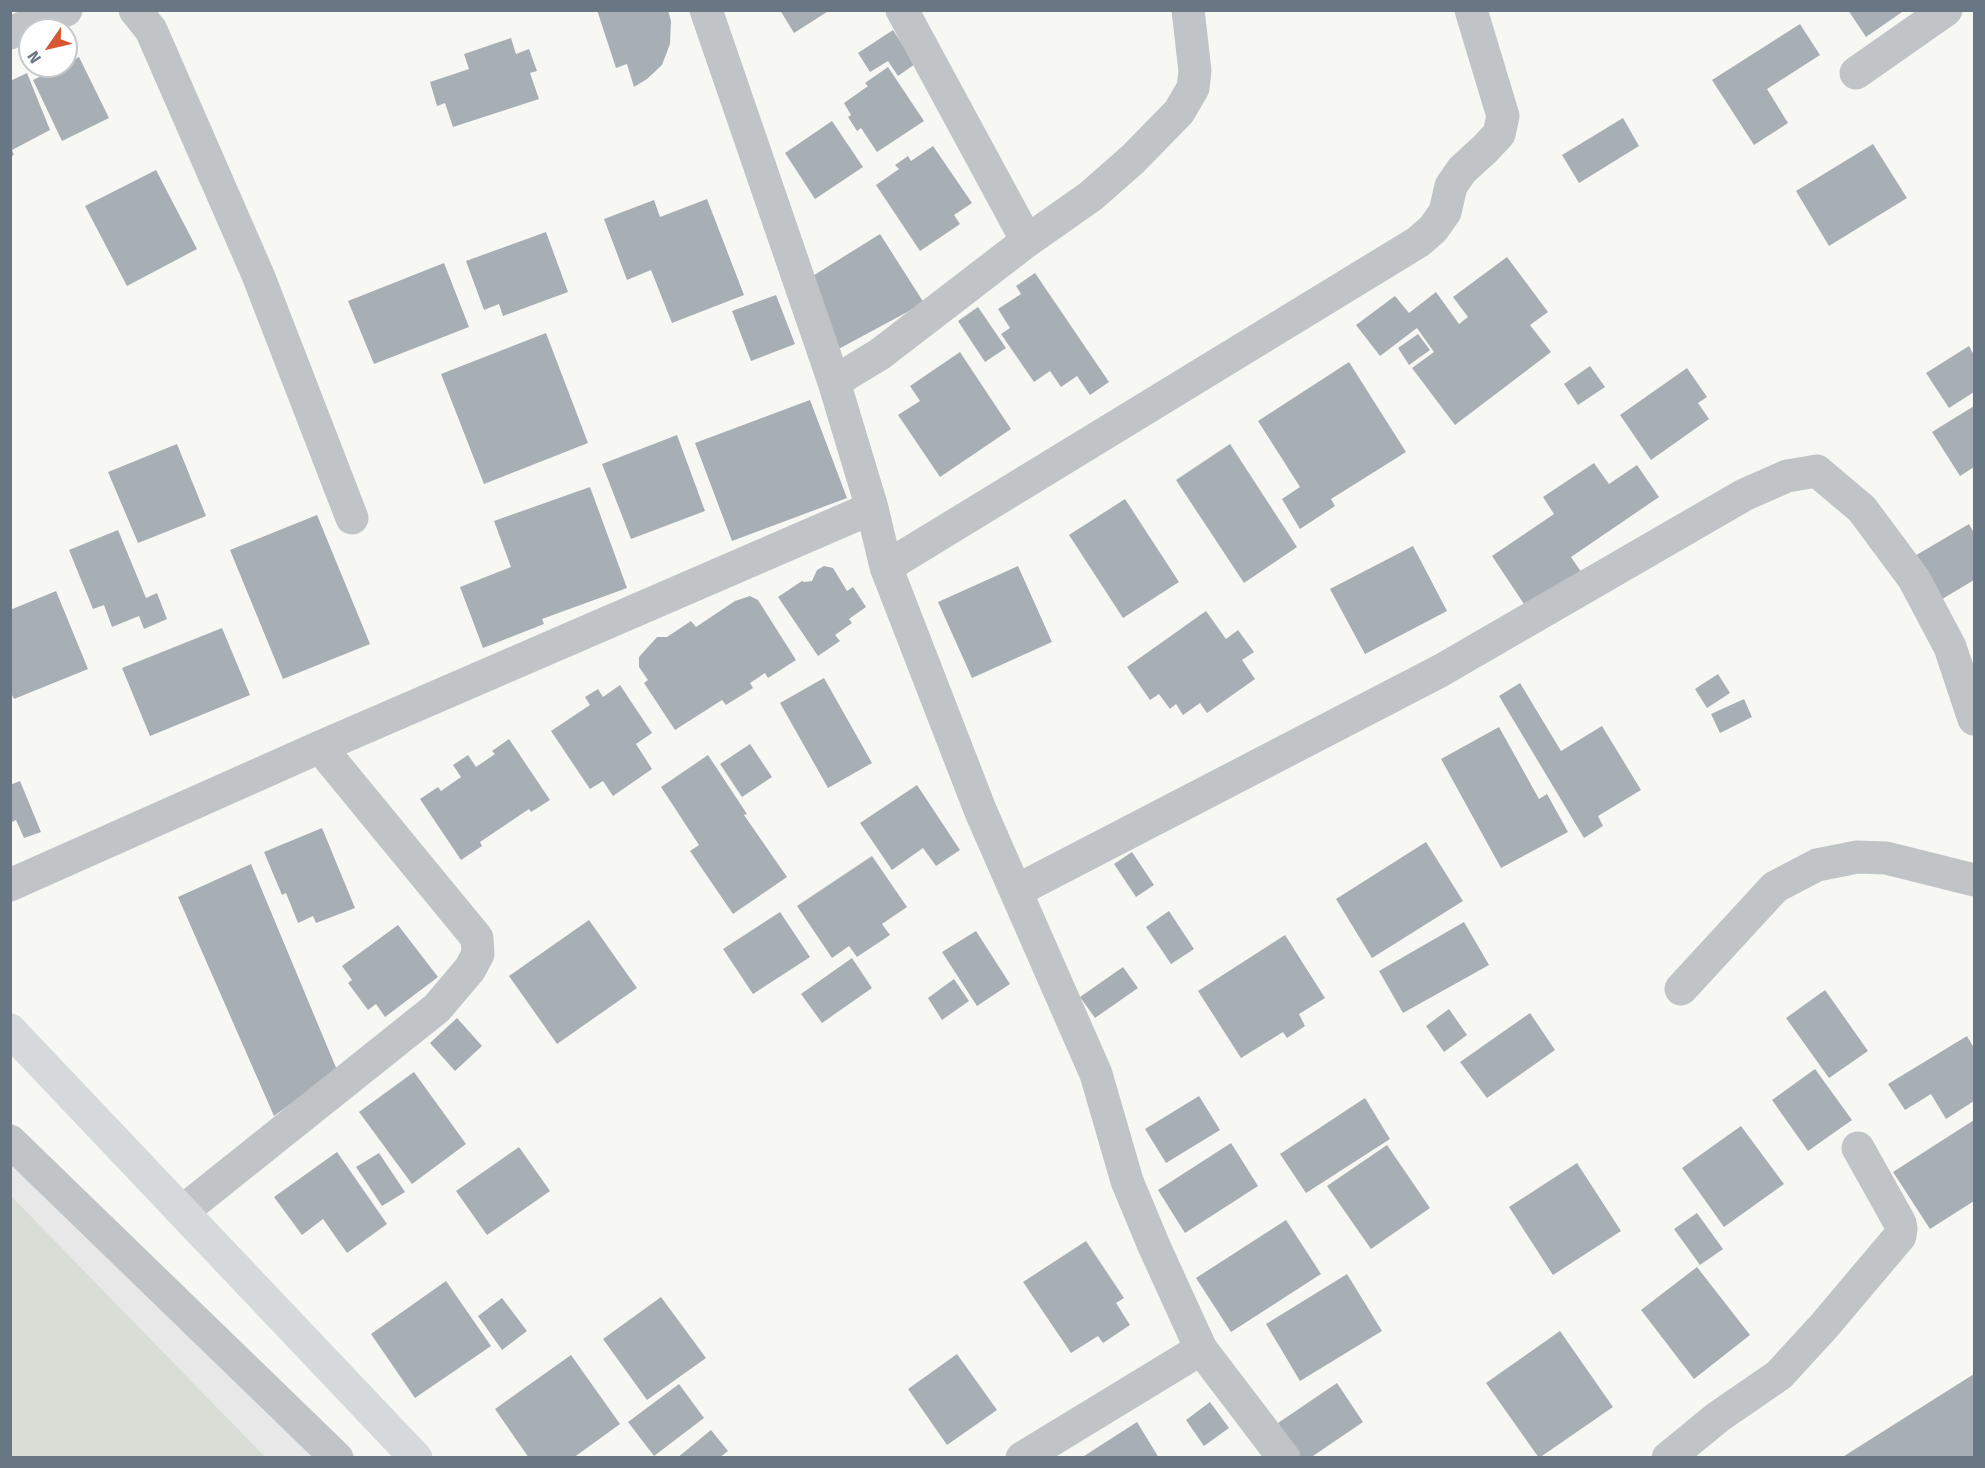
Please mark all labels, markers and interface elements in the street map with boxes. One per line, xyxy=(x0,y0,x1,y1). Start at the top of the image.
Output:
north arrow xyxy=(18,18,78,78)
text: N xyxy=(23,48,45,67)

